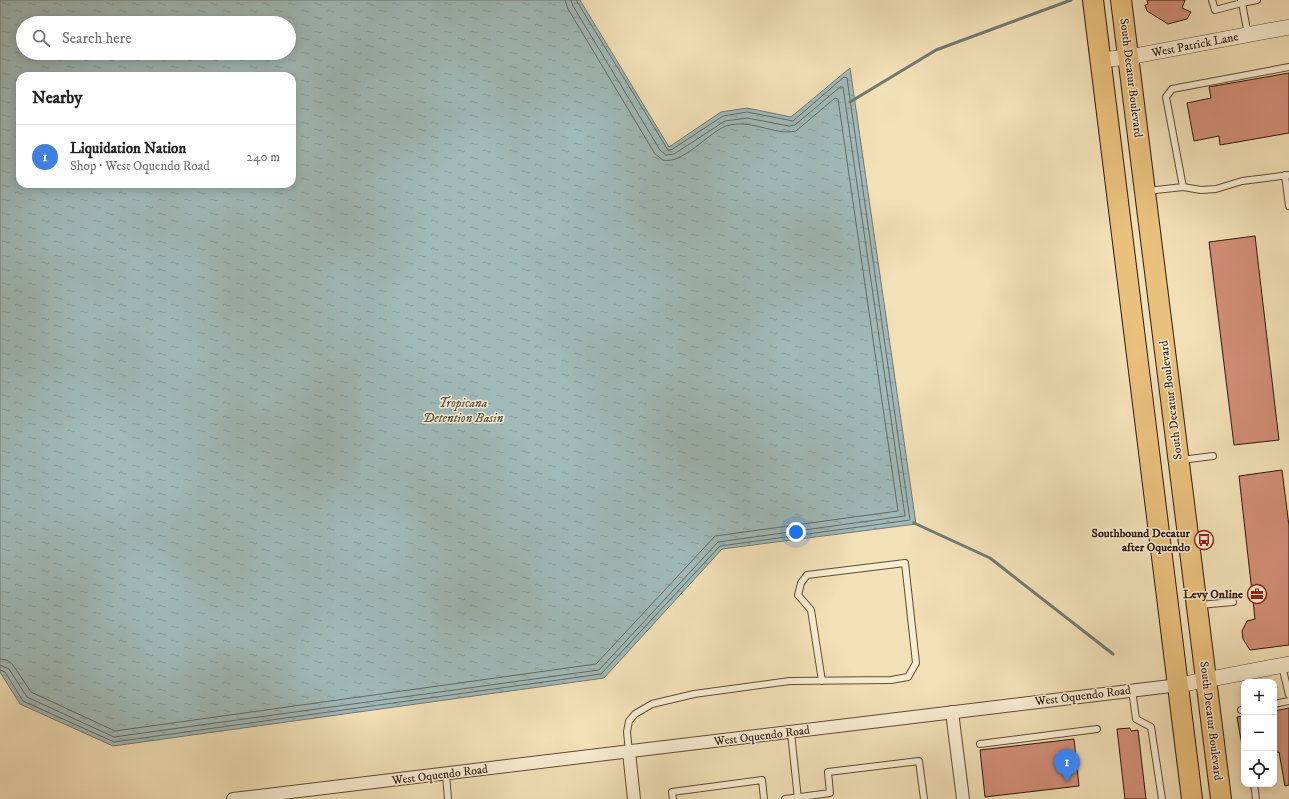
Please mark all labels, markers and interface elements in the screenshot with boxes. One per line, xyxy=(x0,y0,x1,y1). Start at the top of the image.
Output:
search box xyxy=(16,16,296,60)
street label: South Decatur Boulevard xyxy=(1116,18,1146,138)
icon: search xyxy=(30,27,52,49)
text: Search here xyxy=(62,29,131,48)
street label: West Patrick Lane xyxy=(1149,29,1240,61)
text: Nearby xyxy=(32,87,82,109)
text: Liquidation Nation xyxy=(70,139,186,158)
text: 1 xyxy=(43,149,47,165)
text: 240 m xyxy=(247,149,280,165)
text: Shop · West Oquendo Road xyxy=(70,158,210,174)
street label: South Decatur Boulevard xyxy=(1156,340,1186,460)
water label: Tropicana Detention Basin xyxy=(423,395,504,426)
your location xyxy=(786,522,806,542)
place label: Southbound Decatur after Oquendo xyxy=(1092,526,1191,555)
bus stop icon: Southbound Decatur after Oquendo xyxy=(1193,529,1215,551)
office icon: Levy Online xyxy=(1246,583,1268,605)
place label: Levy Online xyxy=(1183,587,1243,602)
street label: South Decatur Boulevard xyxy=(1196,661,1226,781)
map controls xyxy=(1241,679,1277,787)
button: + xyxy=(1241,679,1277,715)
street label: West Oquendo Road xyxy=(1033,683,1132,709)
button: − xyxy=(1241,715,1277,751)
street label: West Oquendo Road xyxy=(712,723,811,749)
pin: 1 xyxy=(1054,749,1080,782)
button: locate xyxy=(1241,751,1277,787)
street label: West Oquendo Road xyxy=(390,762,489,788)

